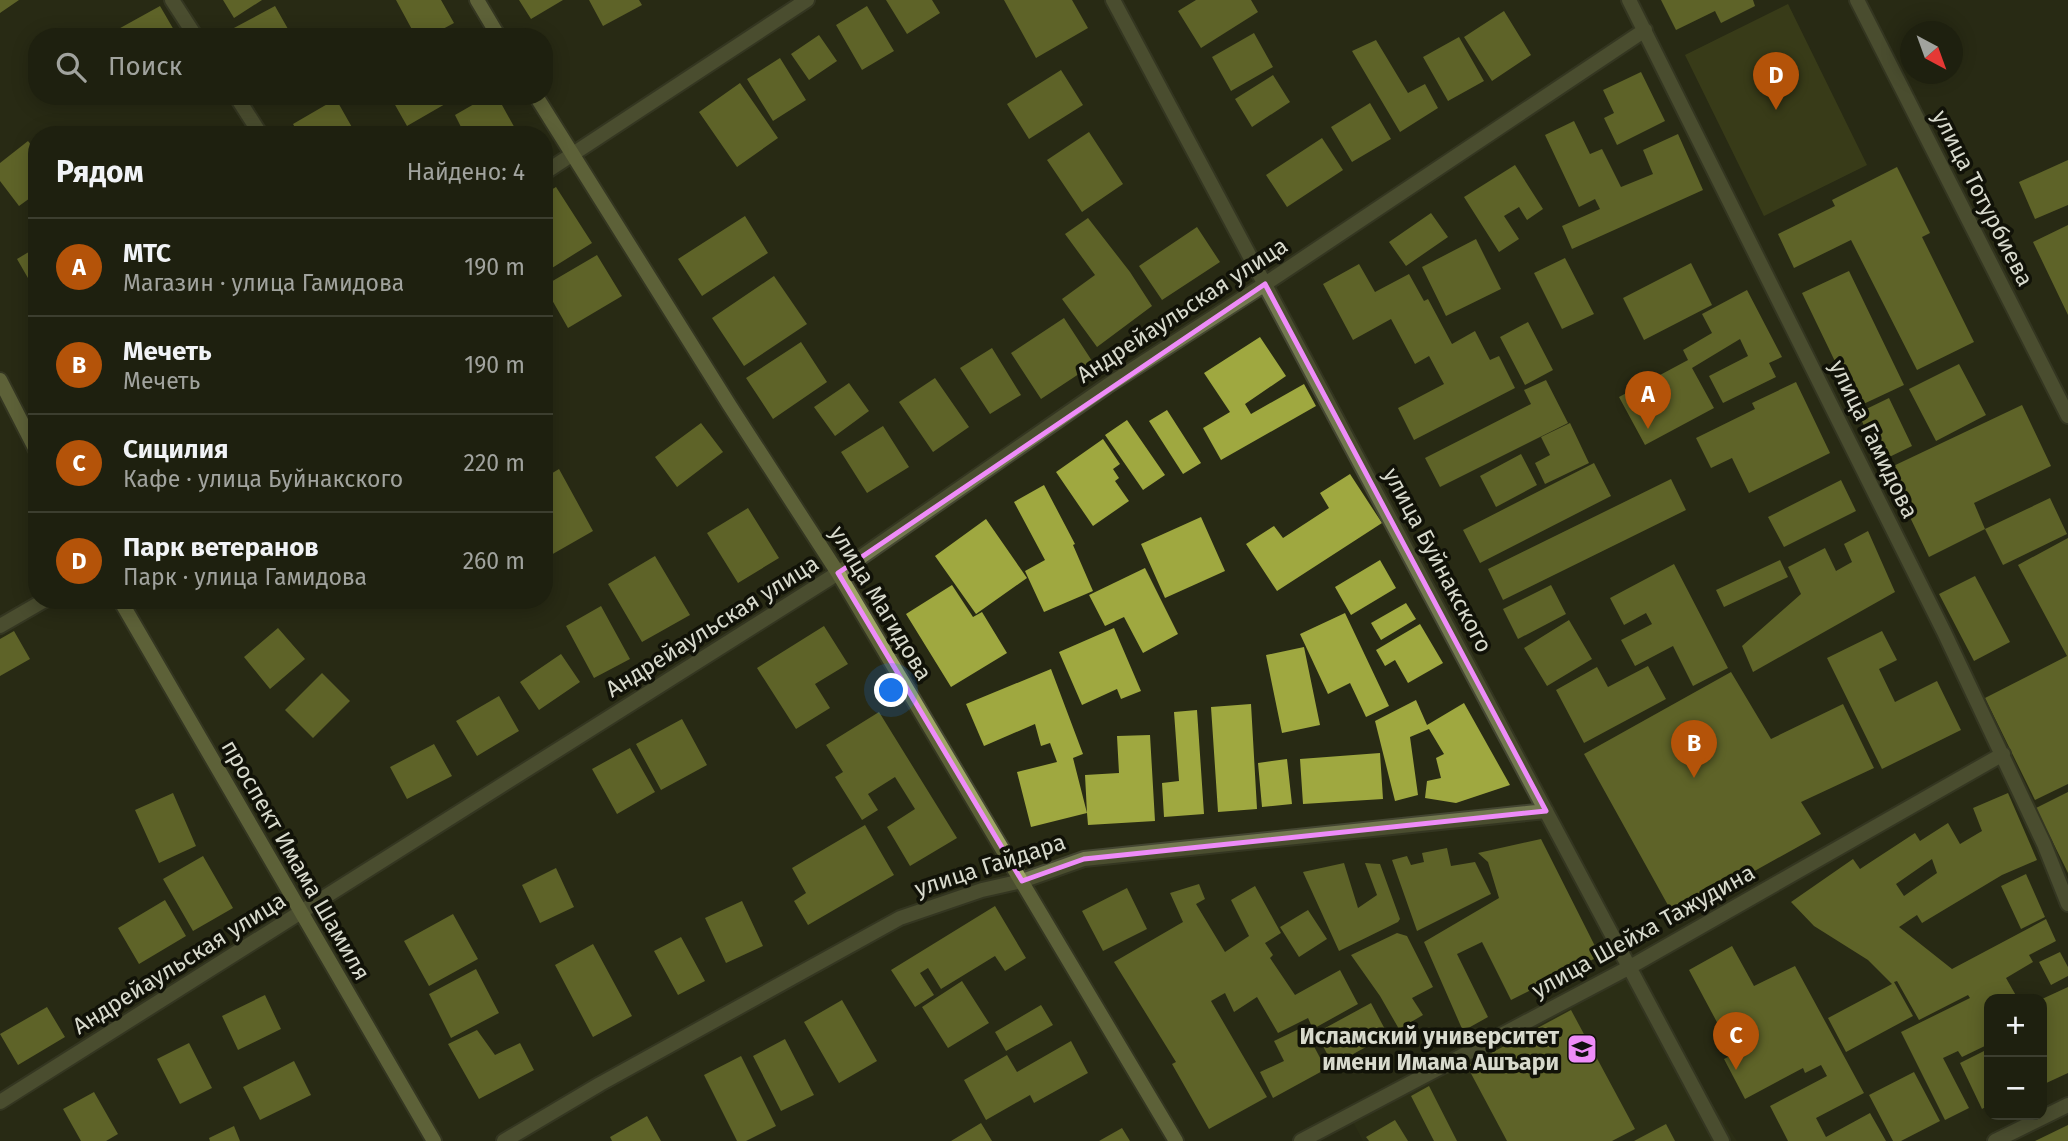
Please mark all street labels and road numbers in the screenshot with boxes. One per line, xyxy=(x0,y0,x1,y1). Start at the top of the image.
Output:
street label: улица Тотурбиева xyxy=(1927,105,2039,291)
street label: Андрейаульская улица xyxy=(1071,231,1293,389)
street label: улица Гамидова xyxy=(1824,355,1924,523)
street label: улица Буйнакского xyxy=(1377,463,1499,657)
street label: улица Магидова xyxy=(824,520,938,686)
street label: Андрейаульская улица xyxy=(600,549,824,703)
street label: проспект Имама Шамиля xyxy=(216,735,376,985)
street label: улица Гайдара xyxy=(911,827,1069,903)
street label: улица Шейха Тажудина xyxy=(1527,858,1759,1004)
street label: Андрейаульская улица xyxy=(67,886,291,1040)

